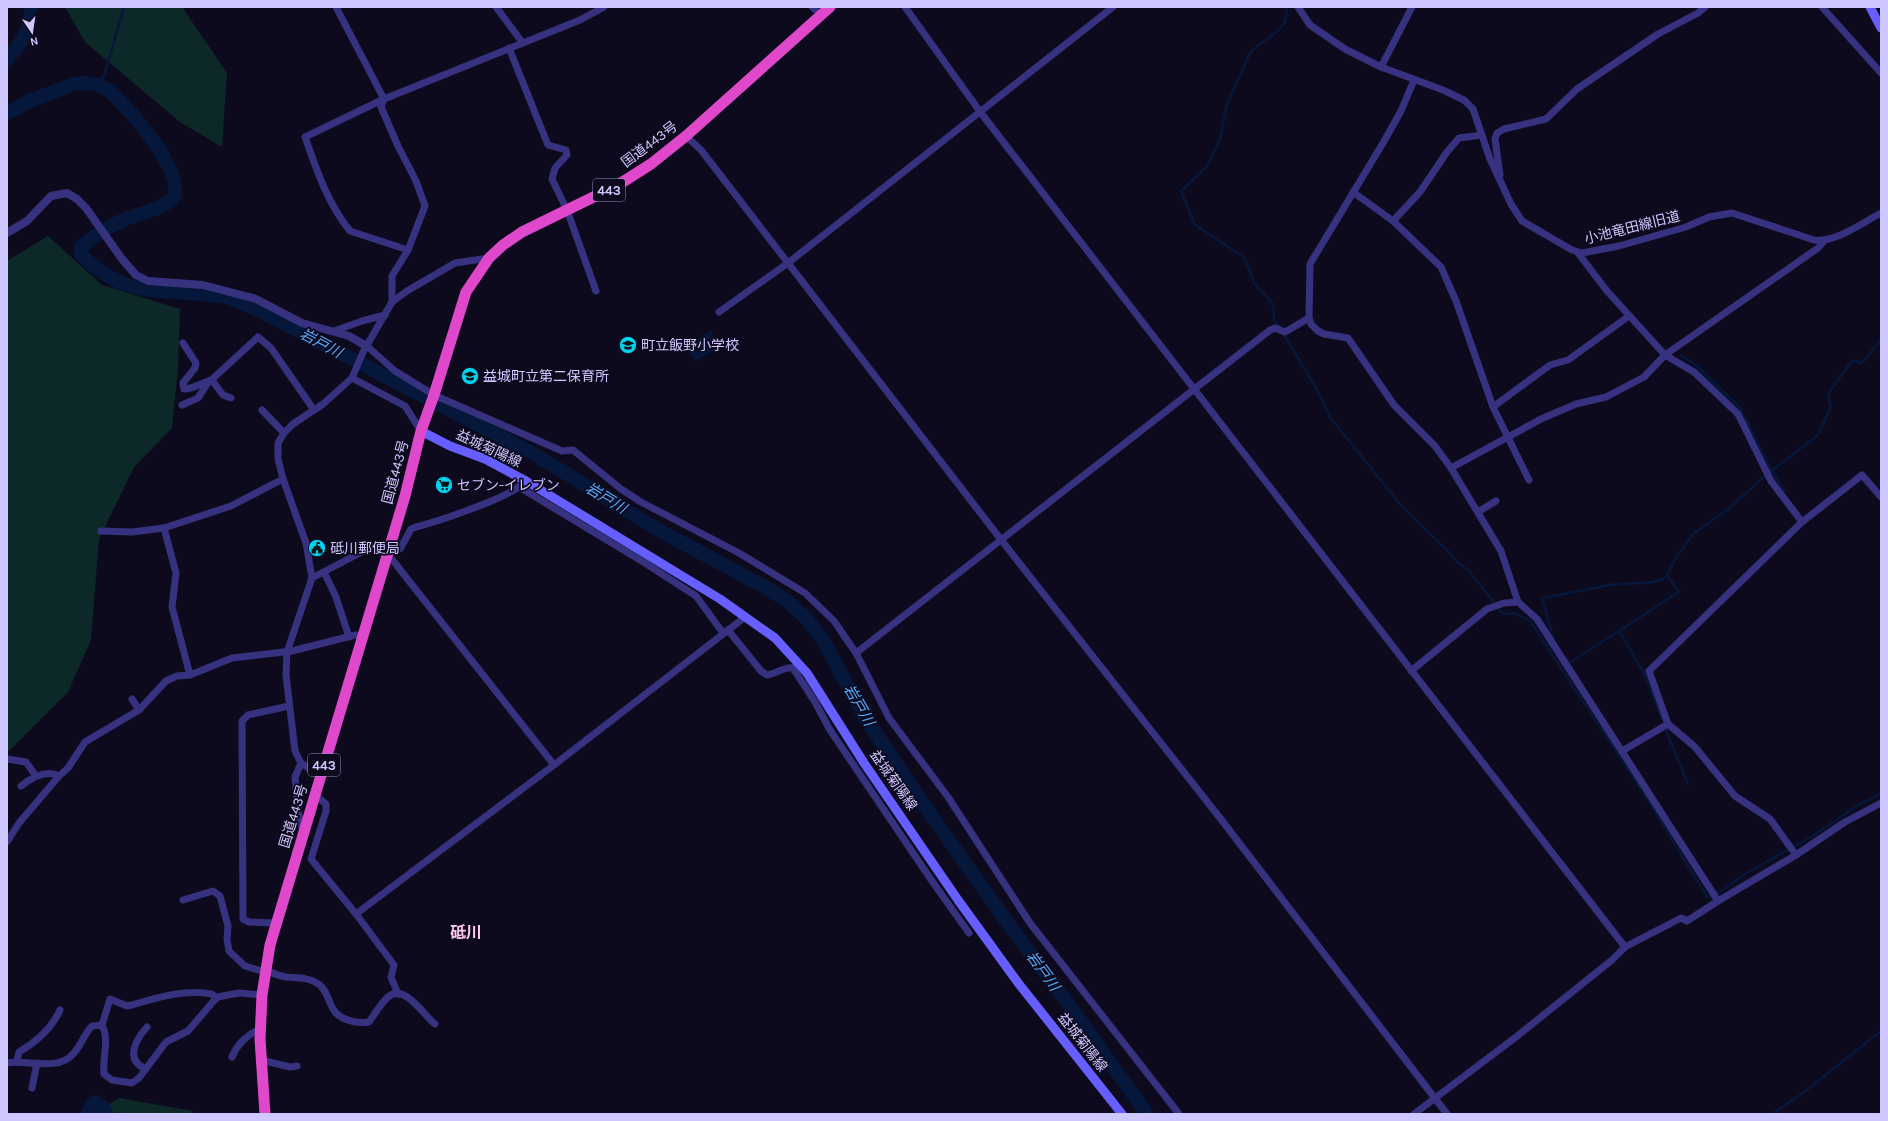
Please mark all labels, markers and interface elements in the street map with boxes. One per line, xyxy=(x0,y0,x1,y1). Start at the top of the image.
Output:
north arrow xyxy=(12,12,52,52)
text: N xyxy=(29,34,39,48)
street label: 国道443号 xyxy=(618,118,681,171)
road number: 443 xyxy=(593,179,625,201)
street label: 小池竜田線旧道 xyxy=(1583,207,1682,248)
water label: 岩戸川 xyxy=(297,324,347,362)
school or university icon: 町立飯野小学校 xyxy=(618,335,638,355)
place label: 町立飯野小学校 xyxy=(641,337,739,354)
school or university icon: 益城町立第二保育所 xyxy=(460,366,480,386)
place label: 益城町立第二保育所 xyxy=(483,368,609,385)
street label: 益城菊陽線 xyxy=(453,426,524,471)
street label: 国道443号 xyxy=(379,438,412,506)
supermarket icon: セブン-イレブン xyxy=(434,475,454,495)
place label: セブン-イレブン xyxy=(457,477,560,494)
water label: 岩戸川 xyxy=(582,479,632,518)
public building icon: 砥川郵便局 xyxy=(307,538,327,558)
place label: 砥川郵便局 xyxy=(330,540,400,557)
water label: 岩戸川 xyxy=(840,681,879,731)
street label: 益城菊陽線 xyxy=(867,747,921,814)
road number: 443 xyxy=(308,754,340,776)
street label: 国道443号 xyxy=(276,782,311,850)
district label: 砥川 xyxy=(450,923,482,942)
water label: 岩戸川 xyxy=(1022,948,1065,996)
street label: 益城菊陽線 xyxy=(1054,1009,1111,1075)

